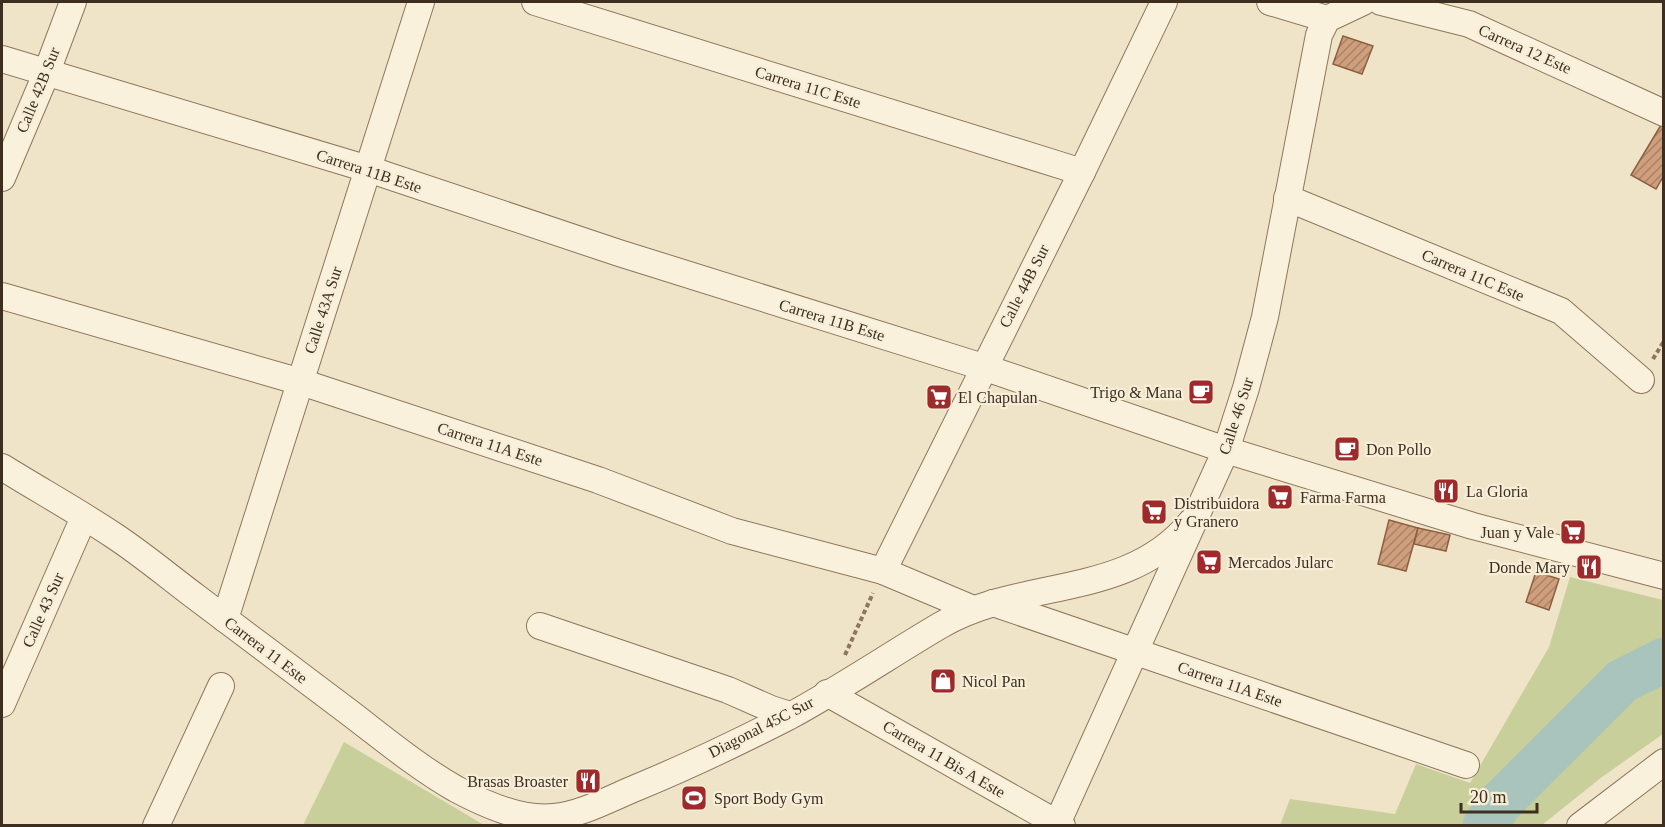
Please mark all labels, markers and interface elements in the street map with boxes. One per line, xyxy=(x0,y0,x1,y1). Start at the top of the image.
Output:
street label: Carrera 12 Este xyxy=(1476,21,1574,77)
street label: Calle 42B Sur xyxy=(13,44,63,135)
street label: Carrera 11C Este xyxy=(753,63,863,111)
street label: Carrera 11B Este xyxy=(314,146,424,196)
street label: Calle 44B Sur xyxy=(996,241,1052,330)
street label: Carrera 11C Este xyxy=(1419,246,1527,304)
street label: Calle 43A Sur xyxy=(301,264,345,356)
street label: Carrera 11B Este xyxy=(777,296,887,344)
street label: Calle 46 Sur xyxy=(1216,375,1257,457)
cafe icon: Trigo & Mana xyxy=(1186,377,1216,407)
supermarket icon: El Chapulan xyxy=(924,382,954,412)
place label: Trigo & Mana xyxy=(1090,384,1182,402)
place label: El Chapulan xyxy=(958,389,1038,407)
street label: Carrera 11A Este xyxy=(435,419,545,469)
cafe icon: Don Pollo xyxy=(1332,434,1362,464)
place label: Don Pollo xyxy=(1366,441,1431,458)
restaurant icon: La Gloria xyxy=(1431,476,1461,506)
supermarket icon: Farma Farma xyxy=(1265,482,1295,512)
place label: La Gloria xyxy=(1466,483,1528,500)
place label: Farma Farma xyxy=(1300,489,1386,506)
place label: Distribuidora y Granero xyxy=(1174,495,1259,531)
supermarket icon: Distribuidora y Granero xyxy=(1139,497,1169,527)
supermarket icon: Juan y Vale xyxy=(1558,517,1588,547)
place label: Juan y Vale xyxy=(1481,524,1554,542)
supermarket icon: Mercados Jularc xyxy=(1194,547,1224,577)
restaurant icon: Donde Mary xyxy=(1574,552,1604,582)
place label: Mercados Jularc xyxy=(1228,554,1333,571)
place label: Donde Mary xyxy=(1489,559,1570,577)
street label: Calle 43 Sur xyxy=(19,569,67,650)
street label: Carrera 11 Este xyxy=(221,613,311,687)
street label: Carrera 11A Este xyxy=(1175,658,1285,710)
shop icon: Nicol Pan xyxy=(928,666,958,696)
place label: Nicol Pan xyxy=(962,673,1026,690)
street label: Diagonal 45C Sur xyxy=(706,693,817,762)
street label: Carrera 11 Bis A Este xyxy=(880,717,1008,801)
restaurant icon: Brasas Broaster xyxy=(573,766,603,796)
place label: Brasas Broaster xyxy=(467,773,569,790)
scale bar xyxy=(1461,776,1538,814)
sports icon: Sport Body Gym xyxy=(679,783,709,813)
text: 20 m xyxy=(1470,787,1507,807)
place label: Sport Body Gym xyxy=(714,790,824,808)

